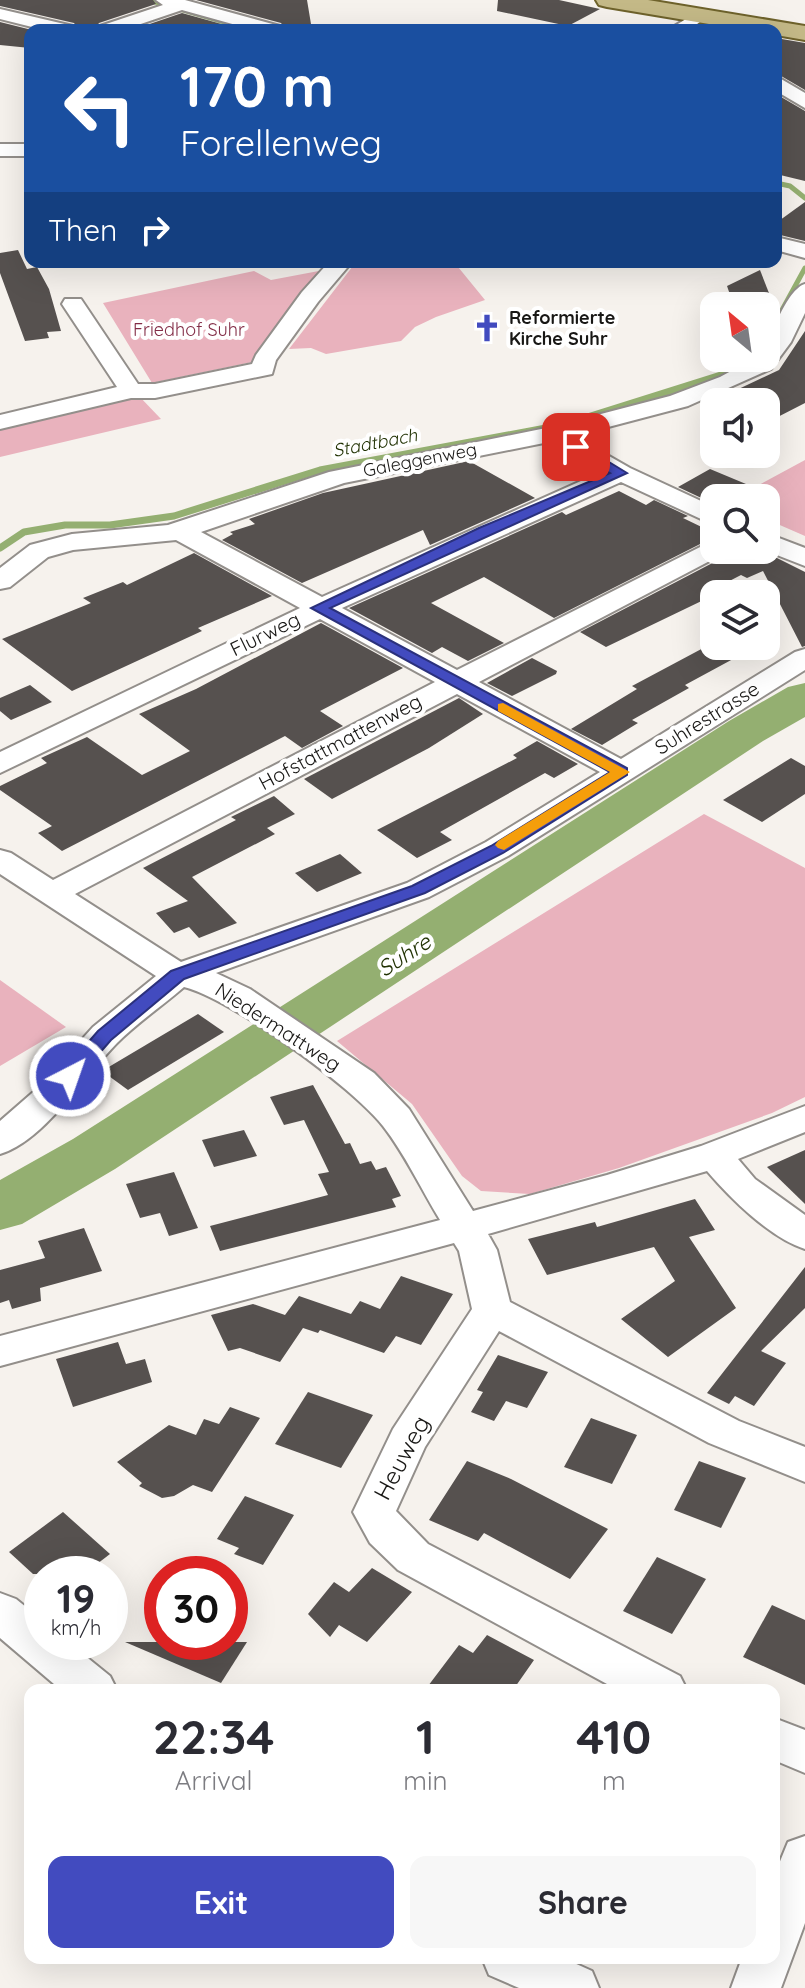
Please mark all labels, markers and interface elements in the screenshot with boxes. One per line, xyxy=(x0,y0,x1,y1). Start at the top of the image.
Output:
text: 170 m xyxy=(180,51,334,121)
icon: left xyxy=(48,56,152,160)
text: Forellenweg xyxy=(180,120,382,165)
icon: right xyxy=(133,208,177,252)
text: Then xyxy=(48,211,117,249)
north arrow xyxy=(700,292,780,372)
map controls xyxy=(700,292,780,660)
place label: Reformierte Kirche Suhr xyxy=(509,306,615,350)
church icon: Reformierte Kirche Suhr xyxy=(472,313,502,343)
park label: Friedhof Suhr xyxy=(133,318,245,341)
button: sound xyxy=(700,388,780,468)
pin xyxy=(542,413,610,481)
water label: Stadtbach xyxy=(331,423,420,462)
icon: arrive xyxy=(554,425,598,469)
street label: Galeggenweg xyxy=(361,437,479,482)
button: search xyxy=(700,484,780,564)
button: layers xyxy=(700,580,780,660)
street label: Flurweg xyxy=(226,606,304,661)
street label: Suhrestrasse xyxy=(650,676,764,760)
street label: Hofstattmattenweg xyxy=(254,688,426,795)
water label: Suhre xyxy=(372,927,437,982)
street label: Niedermattweg xyxy=(211,977,346,1076)
position arrow xyxy=(28,1034,112,1118)
street label: Heuweg xyxy=(367,1410,436,1505)
speed limit sign: 30 xyxy=(144,1556,248,1660)
text: 19 xyxy=(57,1573,95,1623)
text: km/h xyxy=(51,1615,101,1640)
text: 22:34 xyxy=(153,1706,274,1766)
text: 1 xyxy=(416,1706,435,1766)
text: 410 xyxy=(576,1706,651,1766)
text: Arrival xyxy=(175,1764,253,1797)
text: min xyxy=(403,1764,448,1797)
text: m xyxy=(602,1764,626,1797)
button: Exit xyxy=(48,1856,394,1948)
button: Share xyxy=(410,1856,756,1948)

